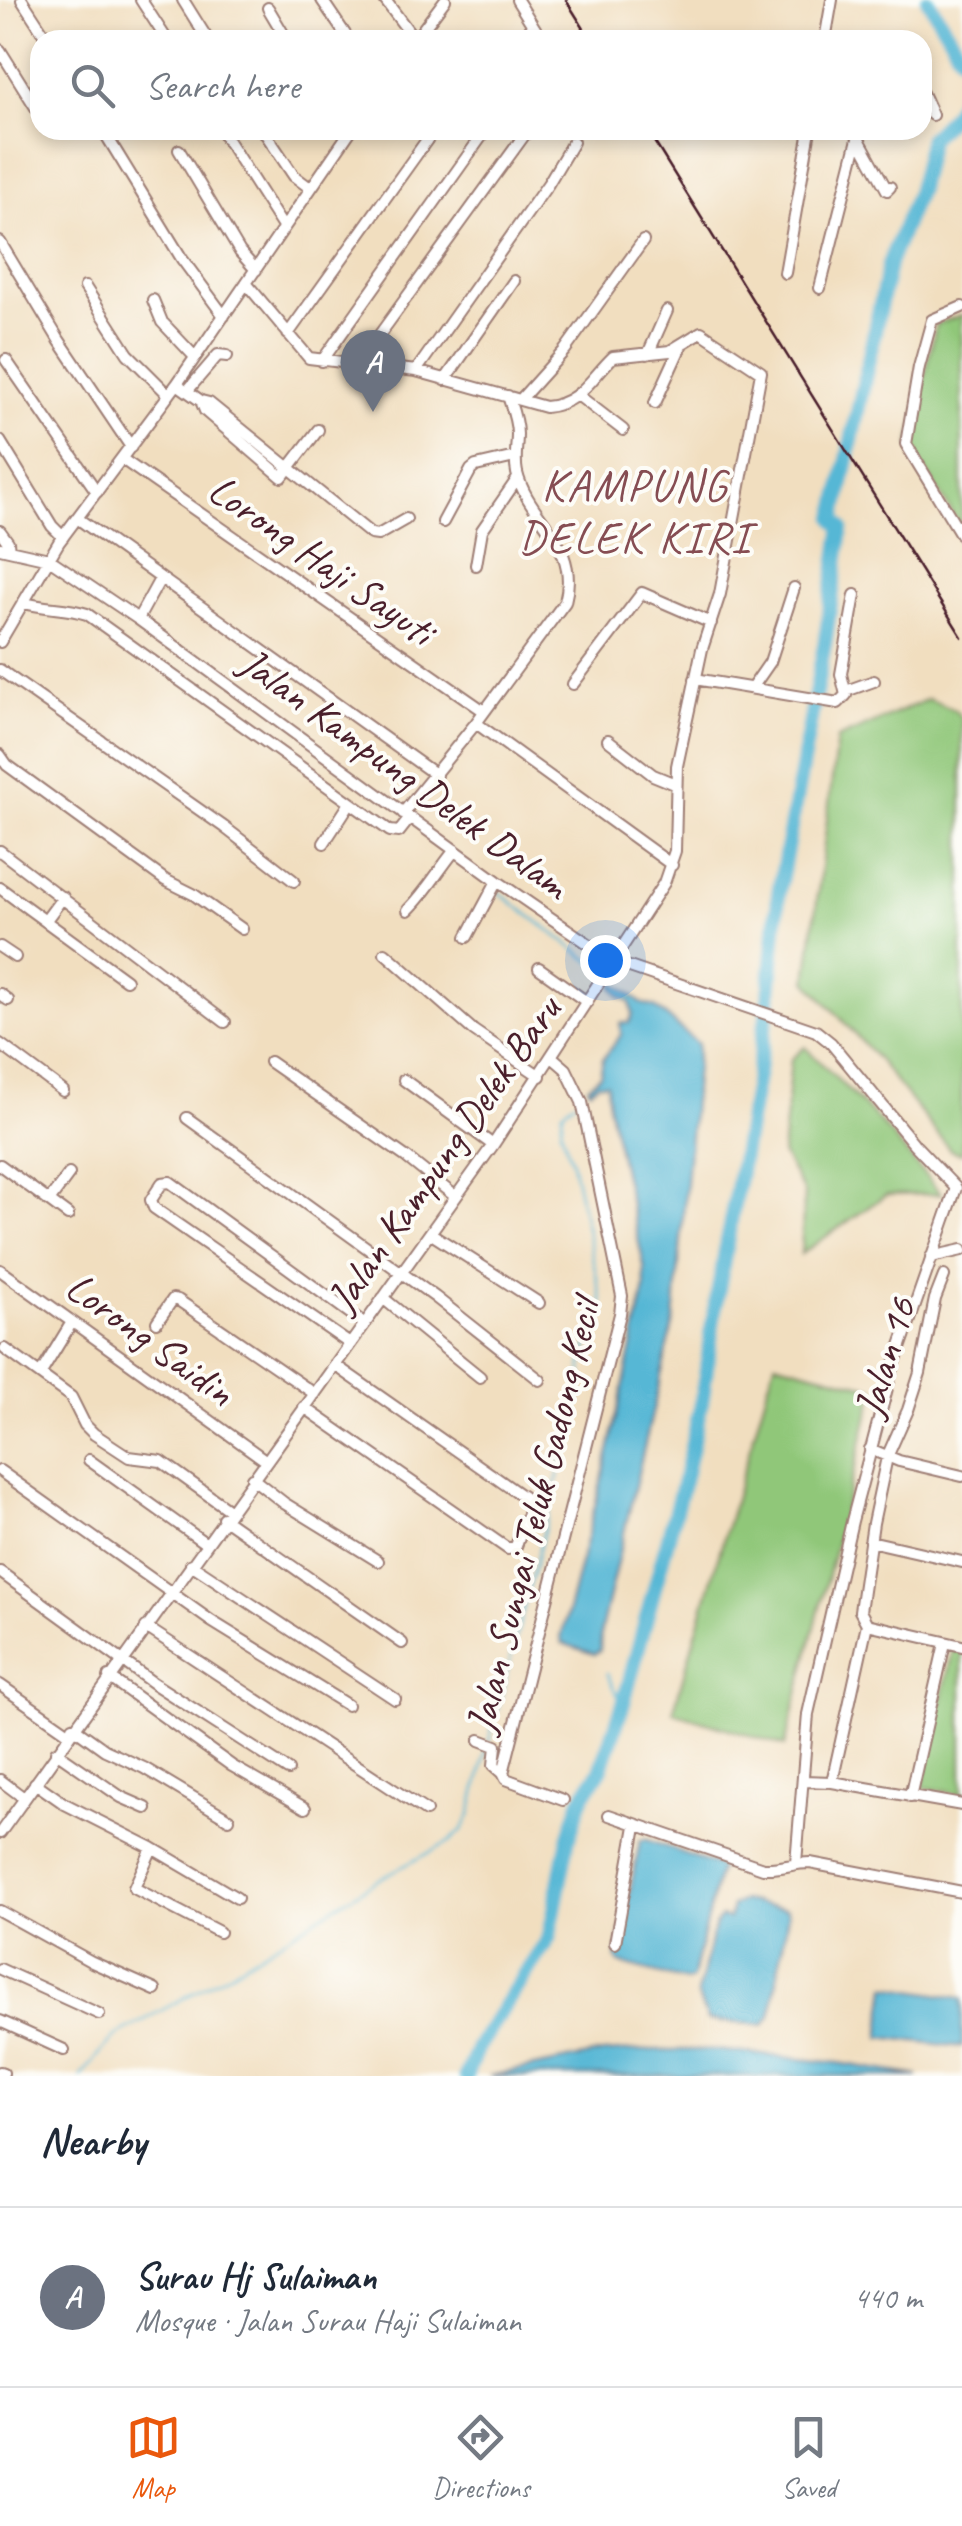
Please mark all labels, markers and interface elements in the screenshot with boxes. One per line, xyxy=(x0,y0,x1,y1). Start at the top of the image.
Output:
search box xyxy=(30,30,932,140)
icon: search xyxy=(65,58,120,113)
text: Search here xyxy=(145,62,300,109)
pin: A xyxy=(340,330,406,412)
district label: KAMPUNG DELEK KIRI xyxy=(519,457,759,566)
street label: Lorong Haji Sayuti xyxy=(198,463,448,660)
street label: Jalan Kampung Delek Dalam xyxy=(228,635,582,912)
your location xyxy=(580,935,631,986)
street label: Jalan Kampung Delek Baru xyxy=(314,984,575,1324)
street label: Lorong Saidin xyxy=(56,1260,246,1419)
street label: Jalan Sungai Teluk Gadong Kecil xyxy=(454,1288,615,1740)
street label: Jalan 16 xyxy=(842,1291,929,1425)
text: Nearby xyxy=(40,2115,146,2168)
text: Surau Hj Sulaiman xyxy=(135,2253,376,2300)
text: A xyxy=(64,2277,81,2318)
text: 440 m xyxy=(853,2277,922,2318)
text: Mosque · Jalan Surau Haji Sulaiman xyxy=(135,2300,521,2341)
tab: Map xyxy=(126,2410,181,2505)
tab: Directions xyxy=(432,2410,530,2505)
tab: Saved xyxy=(781,2410,836,2505)

